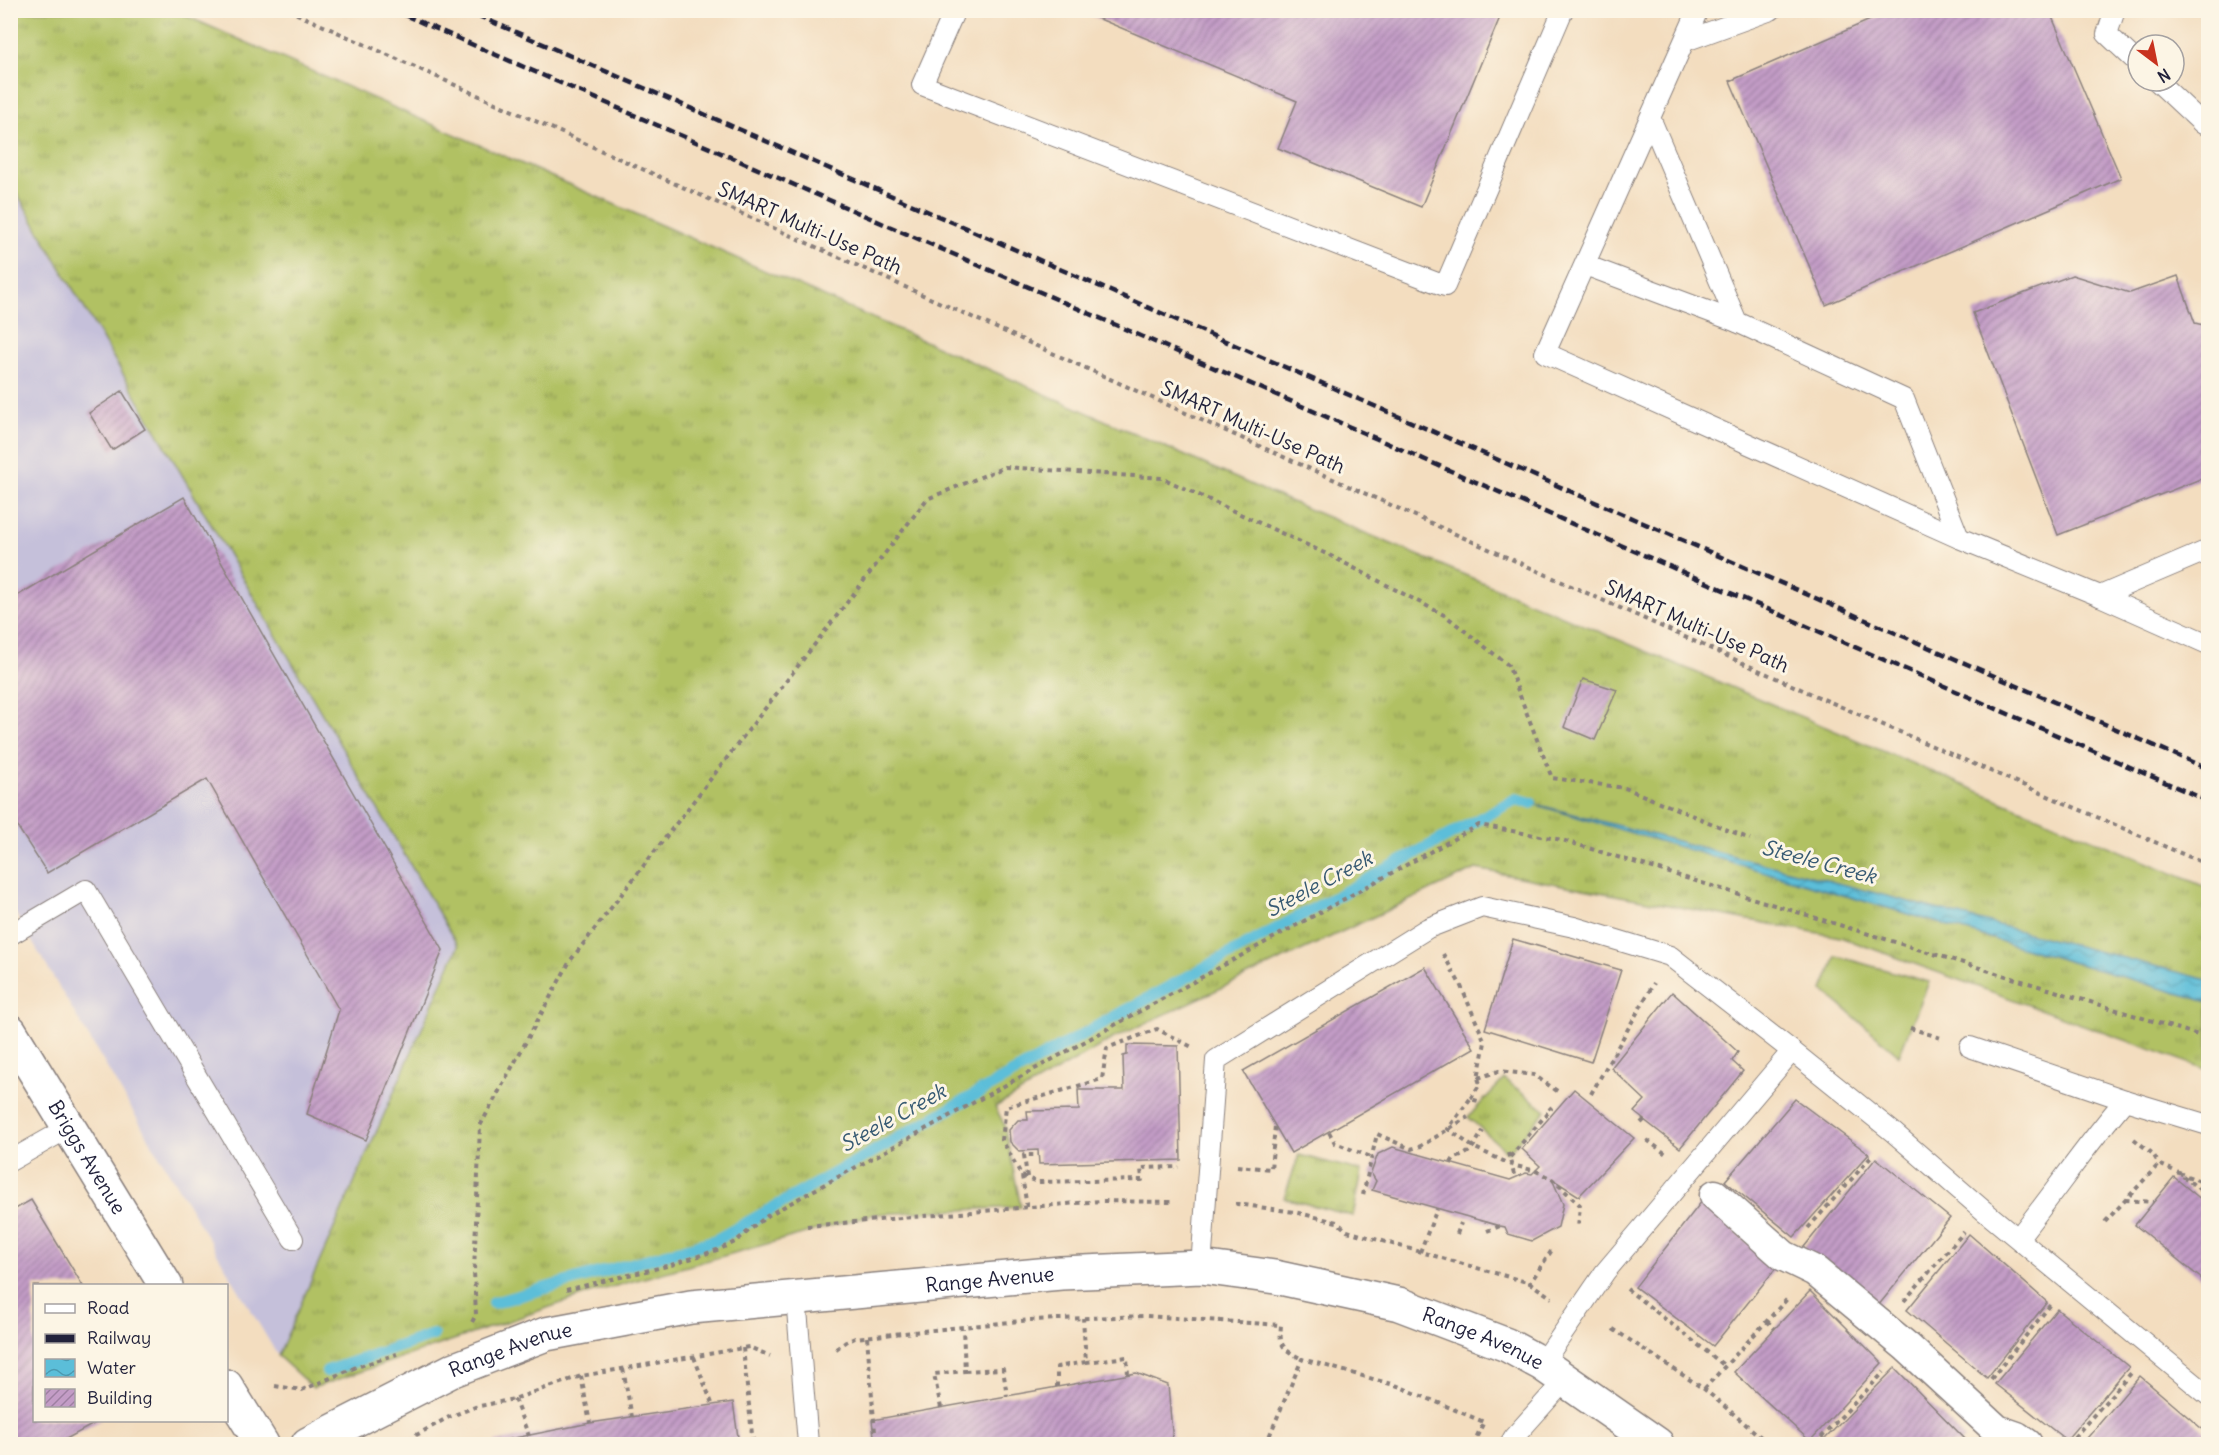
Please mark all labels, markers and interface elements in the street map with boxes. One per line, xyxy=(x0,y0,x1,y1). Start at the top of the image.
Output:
north arrow xyxy=(2126,33,2186,93)
text: N xyxy=(2154,64,2174,87)
street label: SMART Multi-Use Path xyxy=(714,176,906,279)
street label: SMART Multi-Use Path xyxy=(1157,375,1349,478)
street label: SMART Multi-Use Path xyxy=(1601,574,1793,677)
water label: Steele Creek xyxy=(1759,833,1880,890)
water label: Steele Creek xyxy=(1261,844,1378,923)
water label: Steele Creek xyxy=(835,1077,952,1158)
street label: Briggs Avenue xyxy=(43,1095,132,1219)
street label: Range Avenue xyxy=(924,1261,1055,1297)
legend xyxy=(33,1284,228,1422)
text: Road xyxy=(87,1296,130,1319)
street label: Range Avenue xyxy=(1419,1301,1548,1375)
street label: Range Avenue xyxy=(445,1316,574,1382)
text: Railway xyxy=(87,1326,151,1349)
text: Water xyxy=(87,1356,137,1379)
text: Building xyxy=(87,1386,152,1409)

